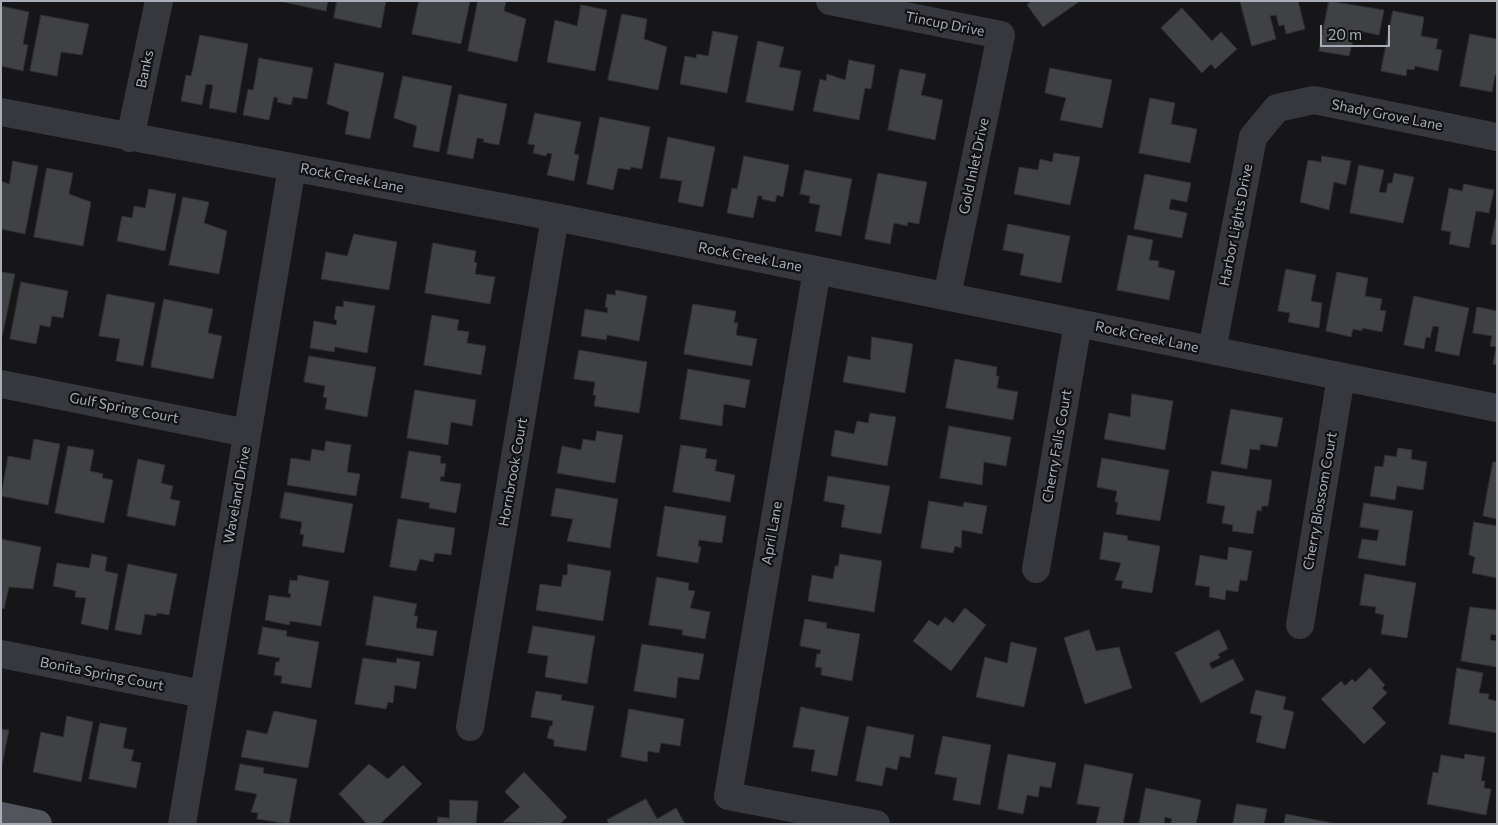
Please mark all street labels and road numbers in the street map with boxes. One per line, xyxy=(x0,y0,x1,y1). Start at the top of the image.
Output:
street label: Tincup Drive xyxy=(904,8,986,40)
street label: Banks xyxy=(133,49,157,89)
street label: Shady Grove Lane xyxy=(1330,96,1444,134)
street label: Gold Inlet Drive xyxy=(956,116,992,216)
street label: Rock Creek Lane xyxy=(299,160,405,196)
street label: Harbor Lights Drive xyxy=(1216,162,1256,288)
street label: Rock Creek Lane xyxy=(697,239,803,275)
street label: Rock Creek Lane xyxy=(1094,318,1200,356)
street label: Cherry Falls Court xyxy=(1039,388,1075,504)
street label: Gulf Spring Court xyxy=(68,389,180,427)
street label: Hornbrook Court xyxy=(495,416,531,528)
street label: Cherry Blossom Court xyxy=(1300,431,1340,571)
street label: Waveland Drive xyxy=(220,445,254,545)
street label: April Lane xyxy=(758,500,786,566)
street label: Bonita Spring Court xyxy=(39,654,165,694)

